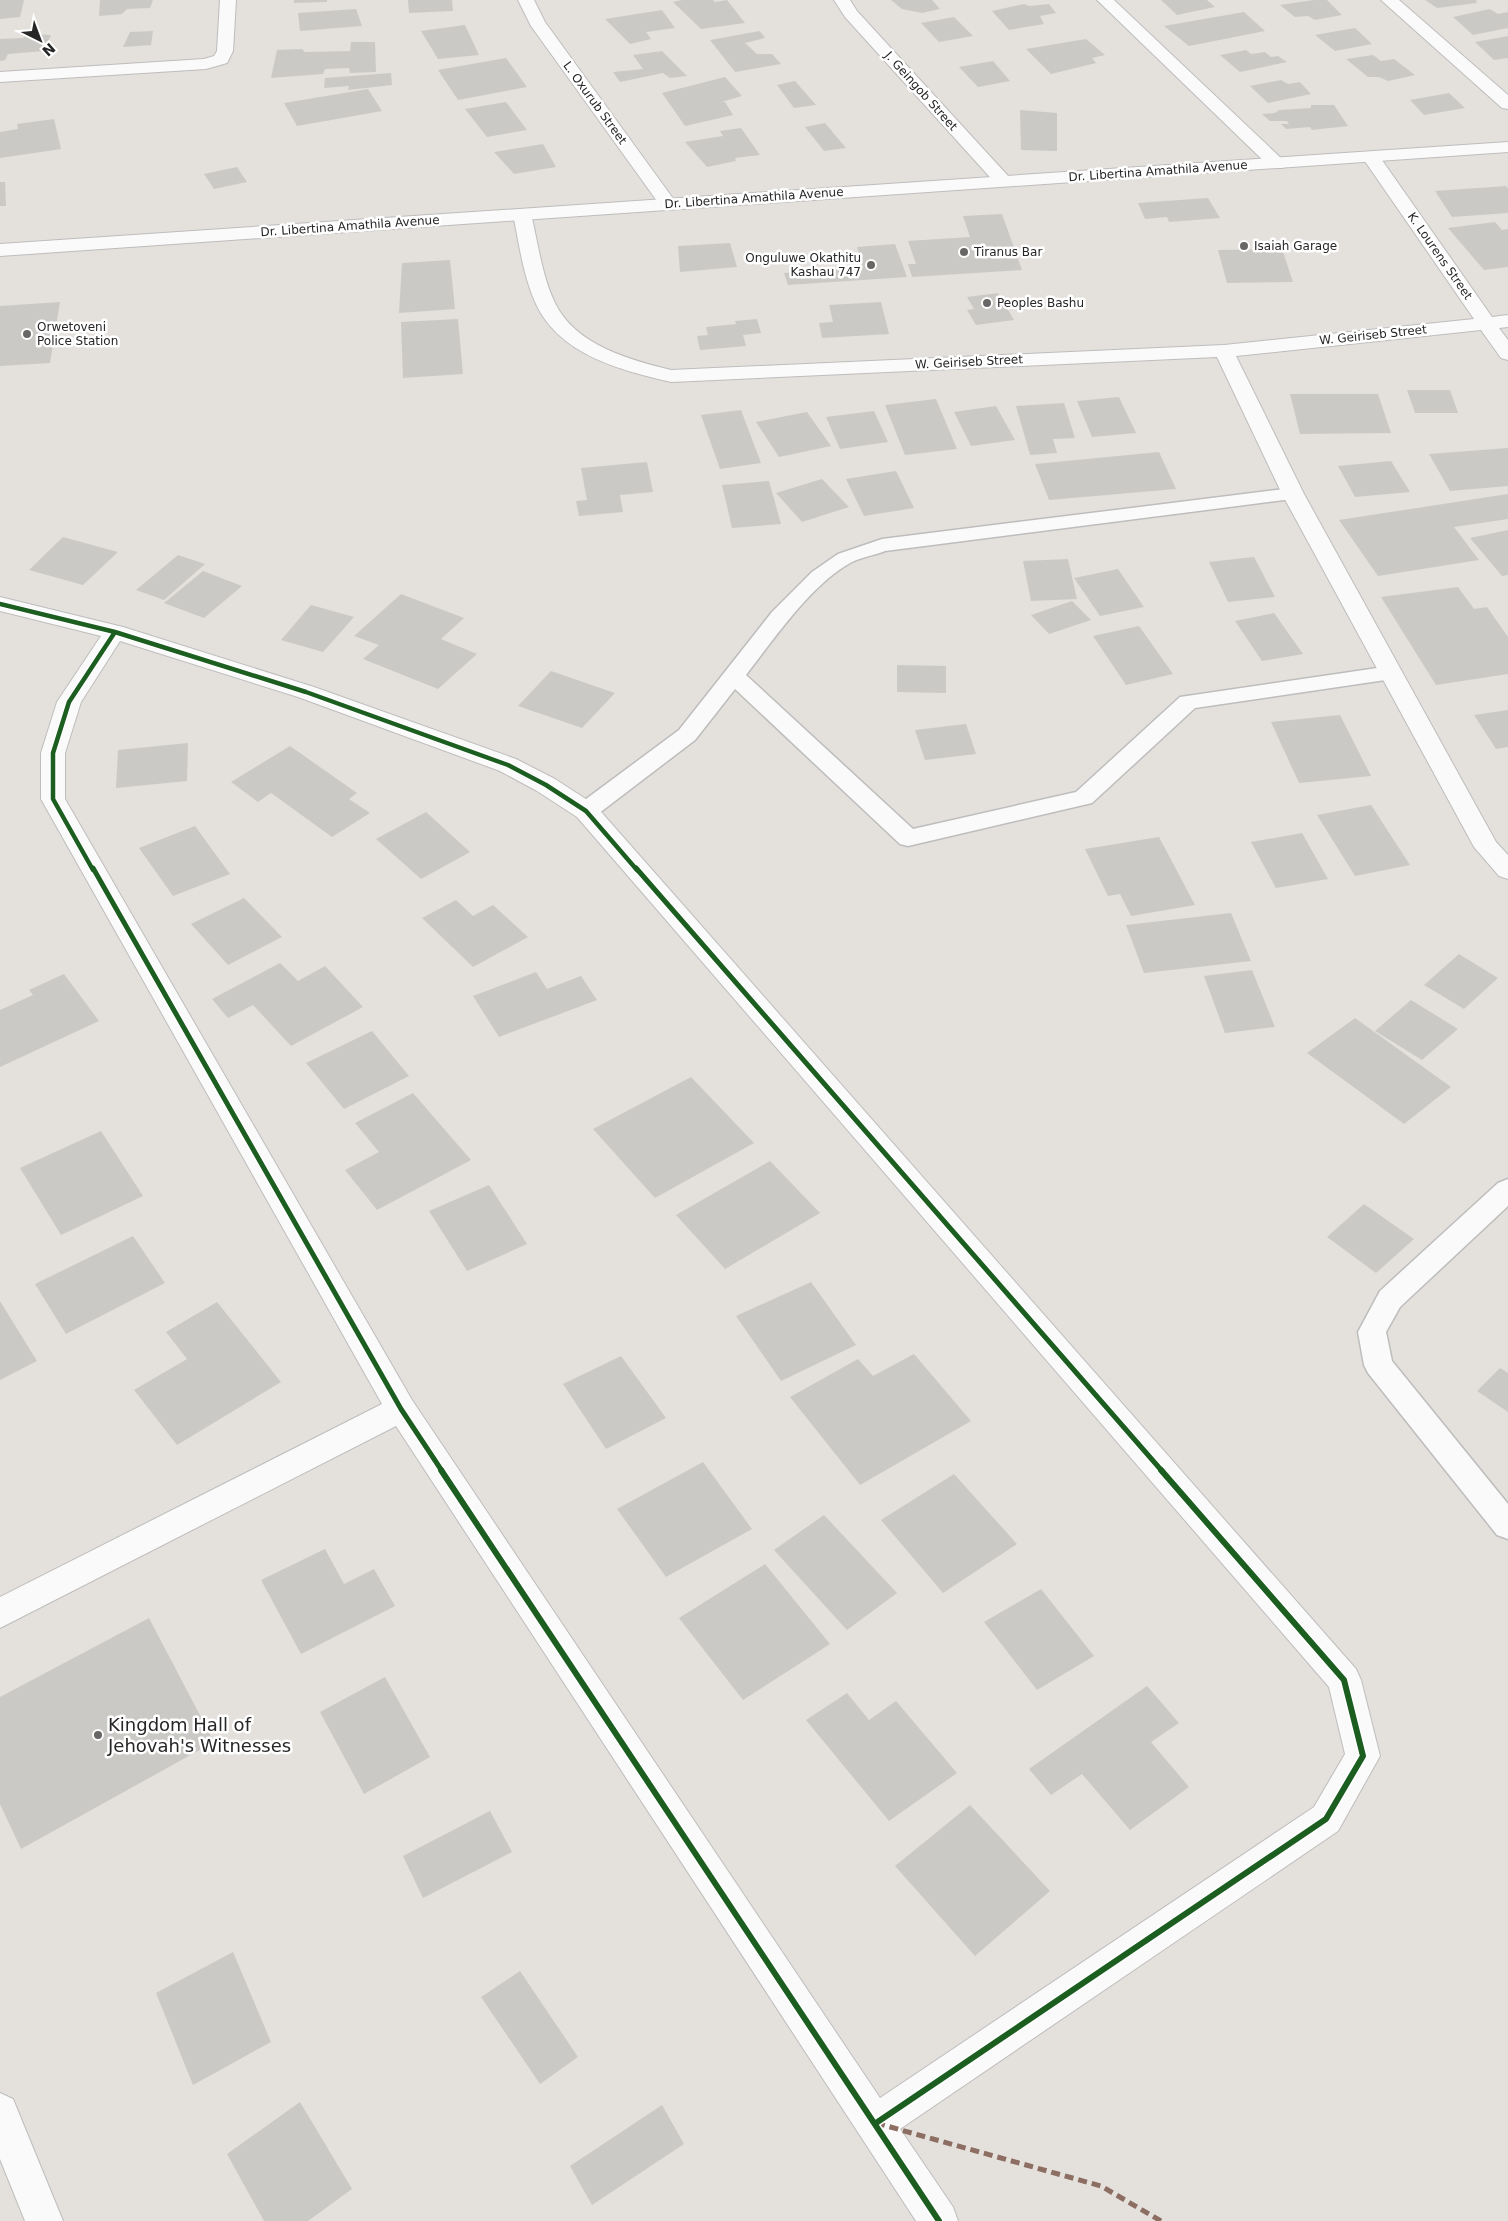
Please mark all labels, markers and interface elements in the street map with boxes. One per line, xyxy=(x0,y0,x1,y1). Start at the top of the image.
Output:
north arrow xyxy=(15,15,65,65)
text: N xyxy=(39,40,58,60)
street label: J. Geingob Street xyxy=(881,48,960,134)
street label: L. Oxurub Street xyxy=(560,59,630,147)
street label: Dr. Libertina Amathila Avenue xyxy=(1068,158,1248,184)
street label: Dr. Libertina Amathila Avenue xyxy=(664,185,844,211)
street label: K. Lourens Street xyxy=(1405,210,1475,302)
street label: Dr. Libertina Amathila Avenue xyxy=(260,213,440,239)
place label: Isaiah Garage xyxy=(1254,239,1337,253)
marker: Isaiah Garage xyxy=(1238,240,1250,252)
place label: Tiranus Bar xyxy=(973,245,1042,259)
marker: Tiranus Bar xyxy=(958,246,970,258)
place label: Onguluwe Okathitu Kashau 747 xyxy=(745,251,861,279)
marker: Onguluwe Okathitu Kashau 747 xyxy=(865,259,877,271)
place label: Peoples Bashu xyxy=(997,296,1084,310)
marker: Peoples Bashu xyxy=(981,297,993,309)
place label: Orwetoveni Police Station xyxy=(37,320,118,348)
street label: W. Geiriseb Street xyxy=(1319,322,1428,348)
marker: Orwetoveni Police Station xyxy=(21,328,33,340)
street label: W. Geiriseb Street xyxy=(915,352,1024,372)
place label: Kingdom Hall of Jehovah's Witnesses xyxy=(107,1714,291,1756)
marker: Kingdom Hall of Jehovah's Witnesses xyxy=(92,1729,104,1741)

